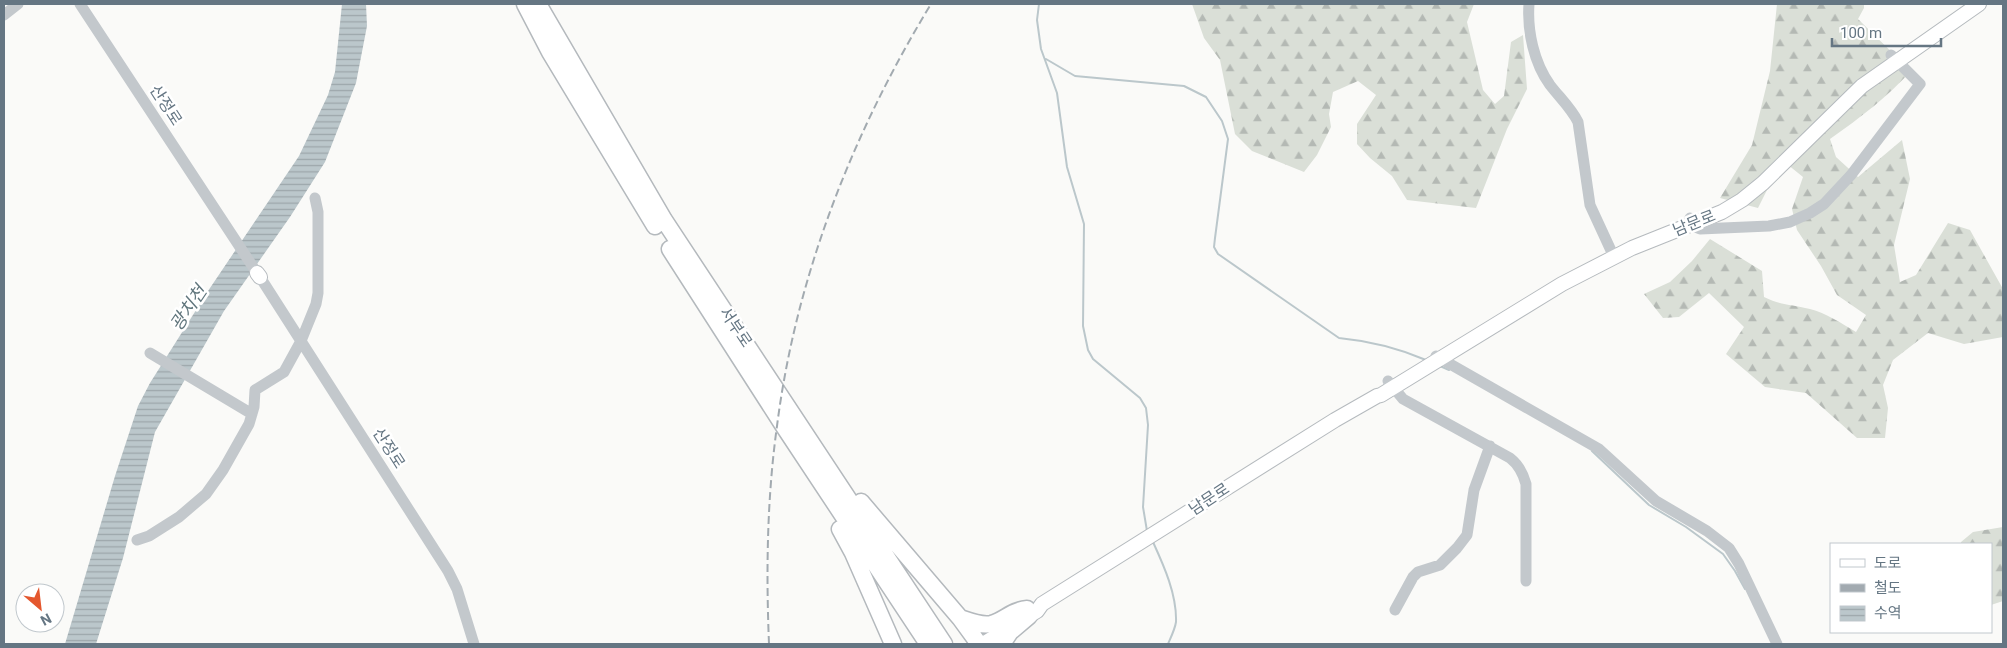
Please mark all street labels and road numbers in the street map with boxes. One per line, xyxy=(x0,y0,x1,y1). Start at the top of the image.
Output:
street label: 산정로 xyxy=(146,81,186,129)
street label: 남문로 xyxy=(1670,206,1718,240)
street label: 서부로 xyxy=(716,303,756,351)
street label: 산정로 xyxy=(369,424,409,472)
street label: 남문로 xyxy=(1185,479,1233,519)

